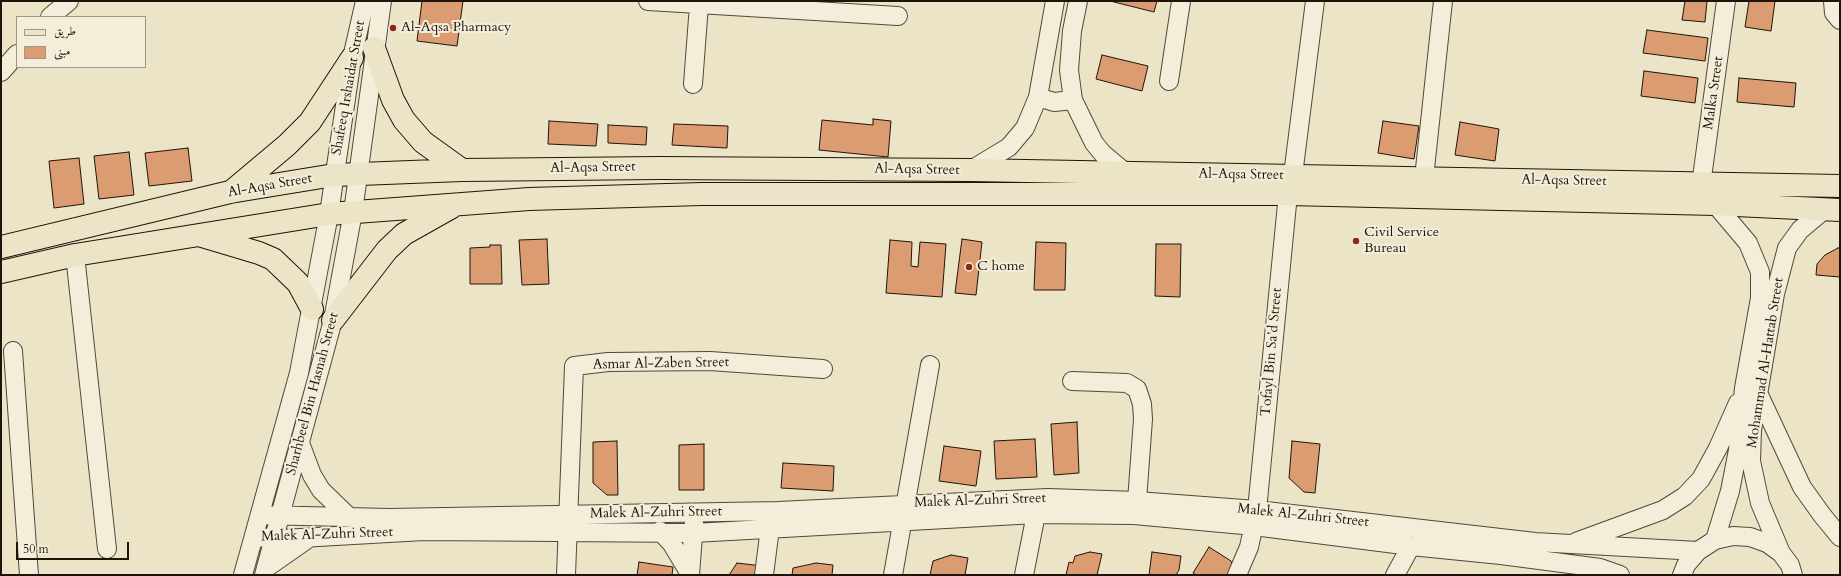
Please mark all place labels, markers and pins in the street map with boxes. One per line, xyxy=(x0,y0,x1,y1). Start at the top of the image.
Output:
place label: Al-Aqsa Pharmacy xyxy=(401,20,511,36)
marker: Al-Aqsa Pharmacy xyxy=(388,23,398,33)
place label: Civil Service Bureau xyxy=(1364,225,1439,258)
marker: Civil Service Bureau xyxy=(1351,236,1361,246)
place label: C home xyxy=(977,259,1025,275)
marker: C home xyxy=(964,262,974,272)

